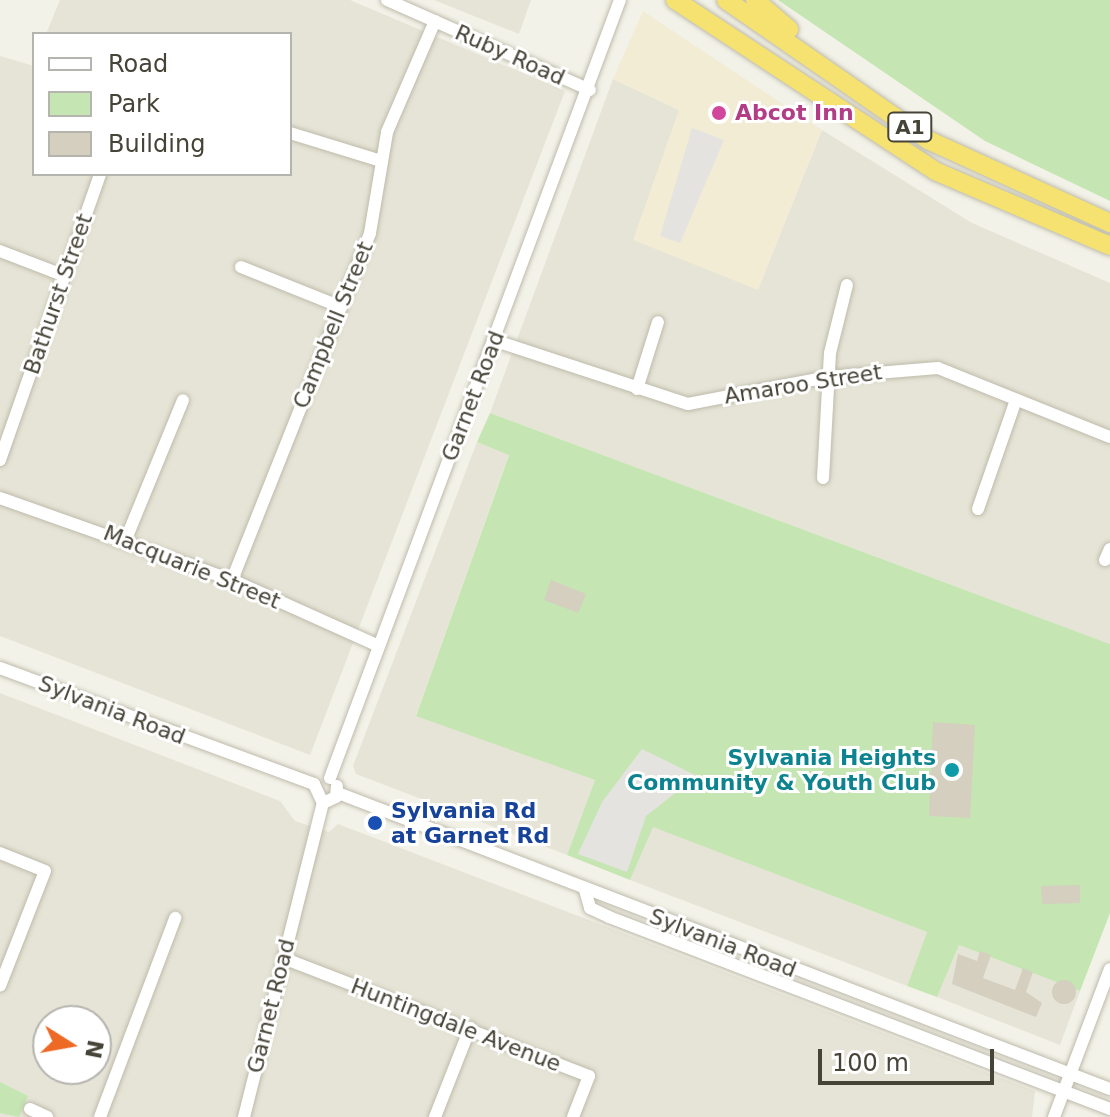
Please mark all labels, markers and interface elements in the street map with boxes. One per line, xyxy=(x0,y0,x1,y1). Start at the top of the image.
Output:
street label: Ruby Road xyxy=(451,19,569,91)
legend xyxy=(32,32,292,176)
text: Road xyxy=(108,50,168,78)
text: Park xyxy=(108,90,160,118)
place label: Abcot Inn xyxy=(735,100,854,126)
marker: Abcot Inn xyxy=(710,104,728,122)
road number: A1 xyxy=(886,111,934,143)
text: Building xyxy=(108,130,205,158)
street label: Bathurst Street xyxy=(18,210,98,378)
street label: Campbell Street xyxy=(287,238,379,412)
street label: Garnet Road xyxy=(436,327,510,465)
street label: Amaroo Street xyxy=(722,359,884,409)
street label: Macquarie Street xyxy=(100,519,284,615)
street label: Sylvania Road xyxy=(35,670,189,750)
place label: Sylvania Heights Community & Youth Club xyxy=(627,744,936,796)
marker: Sylvania Heights Community & Youth Club xyxy=(943,761,961,779)
place label: Sylvania Rd at Garnet Rd xyxy=(391,797,549,848)
marker: Sylvania Rd at Garnet Rd xyxy=(366,814,384,832)
street label: Sylvania Road xyxy=(646,903,800,983)
street label: Garnet Road xyxy=(242,936,300,1076)
street label: Huntingdale Avenue xyxy=(347,973,565,1077)
north arrow xyxy=(32,1005,112,1085)
scale bar xyxy=(822,1033,998,1083)
text: N xyxy=(80,1038,108,1061)
text: 100 m xyxy=(832,1049,909,1077)

